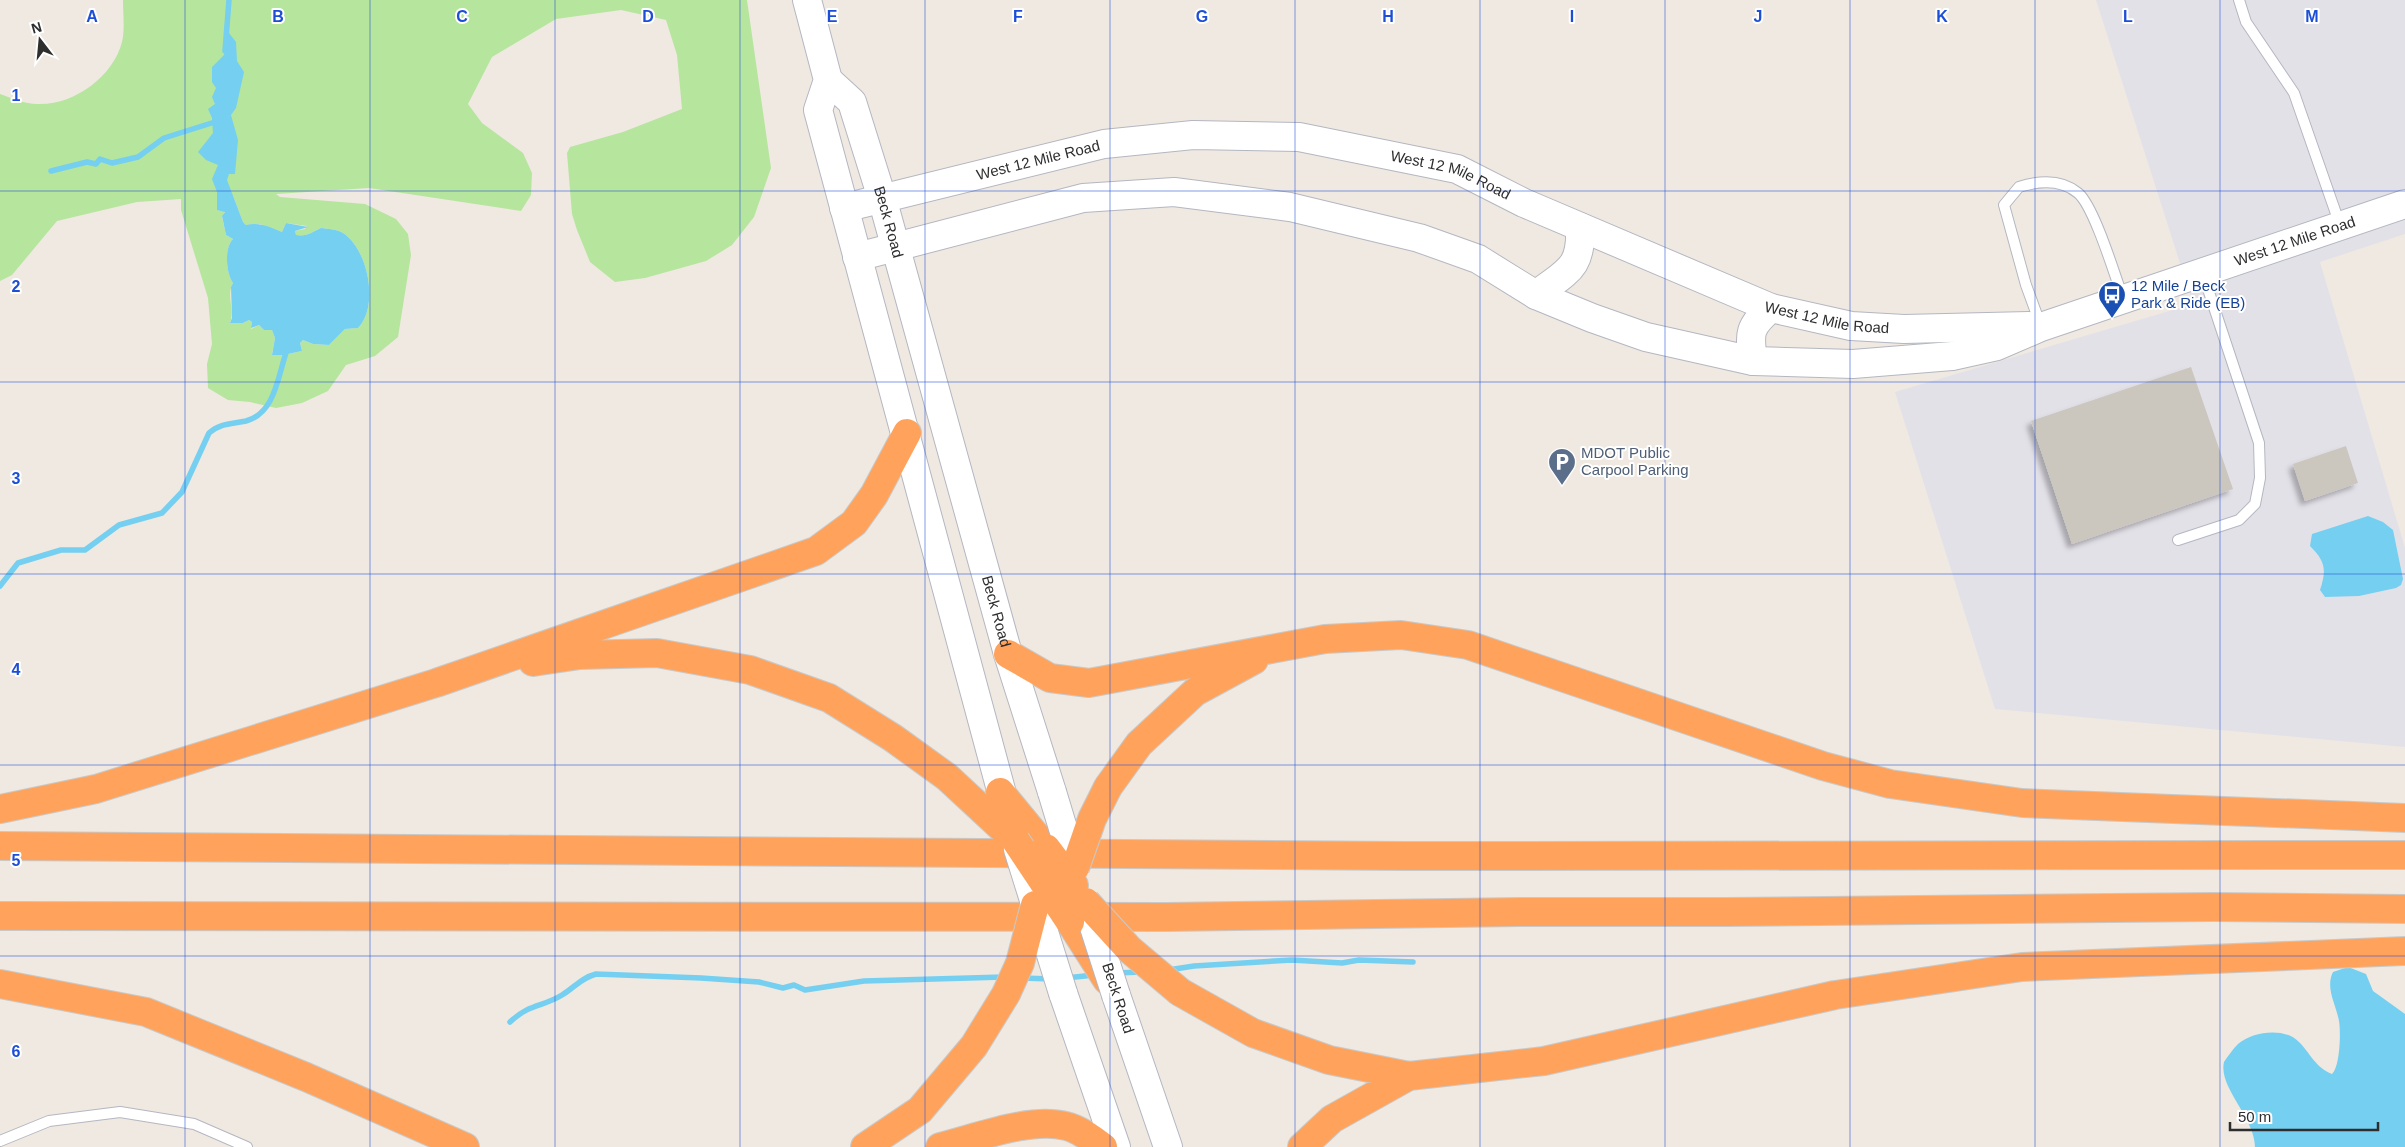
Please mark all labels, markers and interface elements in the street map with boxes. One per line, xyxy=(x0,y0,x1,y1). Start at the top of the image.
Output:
text: A xyxy=(86,8,98,25)
text: B xyxy=(272,8,284,25)
text: C xyxy=(456,8,468,25)
text: D xyxy=(642,8,654,25)
text: E xyxy=(827,8,838,25)
text: F xyxy=(1013,8,1023,25)
text: G xyxy=(1196,8,1208,25)
text: H xyxy=(1382,8,1394,25)
text: I xyxy=(1570,8,1574,25)
text: J xyxy=(1754,8,1762,25)
text: K xyxy=(1936,8,1948,25)
text: L xyxy=(2123,8,2133,25)
text: M xyxy=(2305,8,2319,25)
north arrow xyxy=(15,15,65,65)
text: N xyxy=(29,18,43,37)
text: 1 xyxy=(12,87,21,104)
street label: West 12 Mile Road xyxy=(975,136,1102,183)
street label: West 12 Mile Road xyxy=(1389,147,1514,203)
street label: Beck Road xyxy=(871,184,907,259)
street label: West 12 Mile Road xyxy=(2232,212,2357,269)
place label: 12 Mile / Beck Park & Ride (EB) xyxy=(2131,277,2245,311)
text: 2 xyxy=(12,278,21,295)
bus stop icon: 12 Mile / Beck Park & Ride (EB) xyxy=(2097,280,2127,319)
street label: West 12 Mile Road xyxy=(1763,298,1890,336)
place label: MDOT Public Carpool Parking xyxy=(1581,444,1689,478)
parking icon: MDOT Public Carpool Parking xyxy=(1547,447,1577,486)
text: 3 xyxy=(12,470,21,487)
street label: Beck Road xyxy=(979,574,1015,649)
text: 4 xyxy=(12,661,21,678)
text: 5 xyxy=(12,852,21,869)
street label: Beck Road xyxy=(1099,960,1138,1035)
text: 6 xyxy=(12,1043,21,1060)
scale bar xyxy=(2230,1100,2378,1132)
text: 50 m xyxy=(2238,1108,2271,1125)

